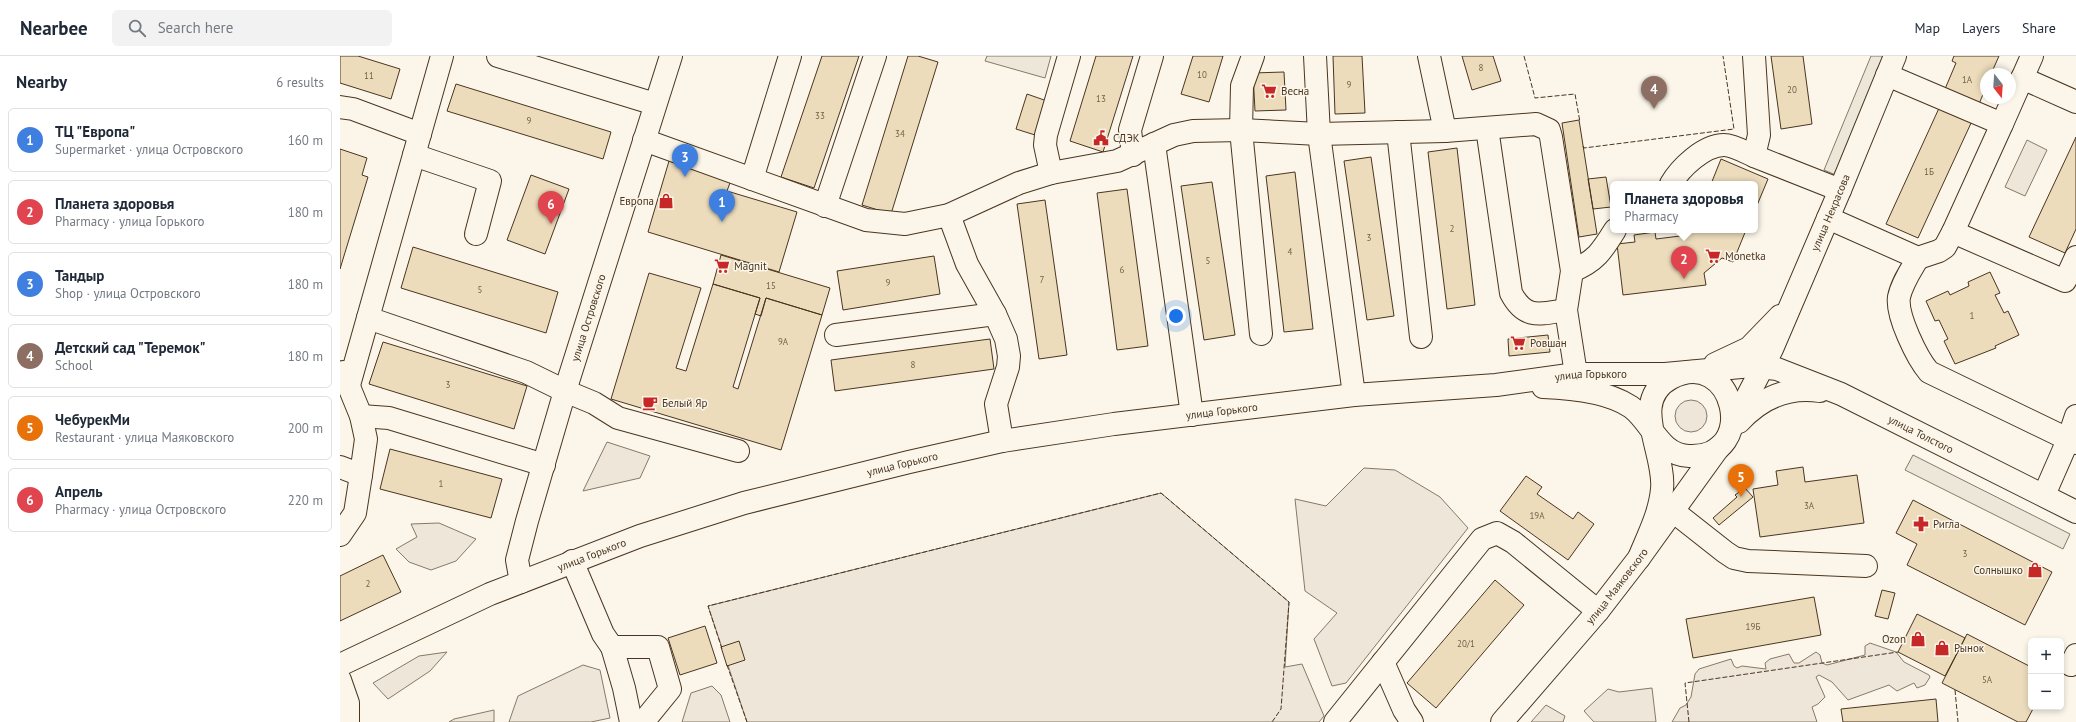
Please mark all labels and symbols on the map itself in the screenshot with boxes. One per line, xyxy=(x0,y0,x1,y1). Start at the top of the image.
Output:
house number: 8 xyxy=(1479,62,1484,73)
north arrow xyxy=(1980,68,2016,104)
house number: 10 xyxy=(1197,69,1207,80)
house number: 11 xyxy=(364,70,374,81)
house number: 1А xyxy=(1962,74,1973,85)
pin: 4 xyxy=(1641,76,1667,109)
house number: 9 xyxy=(1347,79,1352,90)
supermarket icon: Весна xyxy=(1260,82,1278,100)
place label: Весна xyxy=(1281,84,1309,98)
house number: 20 xyxy=(1787,84,1797,95)
house number: 13 xyxy=(1096,93,1106,104)
house number: 33 xyxy=(815,110,825,121)
house number: 9 xyxy=(527,115,532,126)
house number: 34 xyxy=(895,128,905,139)
public building icon: СДЭК xyxy=(1092,129,1110,147)
place label: СДЭК xyxy=(1113,131,1140,145)
pin: 3 xyxy=(672,144,698,177)
house number: 1Б xyxy=(1924,166,1934,177)
street label: улица Некрасова xyxy=(1808,172,1853,253)
pin: 1 xyxy=(709,189,735,222)
pin: 6 xyxy=(538,191,564,224)
shop icon: Европа xyxy=(657,192,675,210)
place label: Европа xyxy=(619,194,654,208)
house number: 2 xyxy=(1450,223,1455,234)
house number: 3 xyxy=(1367,232,1372,243)
house number: 4 xyxy=(1288,246,1293,257)
pin: 2 xyxy=(1671,246,1697,279)
supermarket icon: Monetka xyxy=(1704,247,1722,265)
place label: Monetka xyxy=(1725,249,1766,263)
house number: 5 xyxy=(1206,255,1211,266)
supermarket icon: Magnit xyxy=(713,257,731,275)
place label: Magnit xyxy=(734,259,767,273)
house number: 6 xyxy=(1120,264,1125,275)
street label: улица Островского xyxy=(568,272,609,363)
house number: 7 xyxy=(1040,274,1045,285)
house number: 9 xyxy=(886,277,891,288)
house number: 15 xyxy=(766,280,776,291)
house number: 5 xyxy=(478,284,483,295)
your location xyxy=(1166,306,1186,326)
house number: 1 xyxy=(1970,310,1975,321)
supermarket icon: Ровшан xyxy=(1509,334,1527,352)
house number: 9А xyxy=(778,336,789,347)
place label: Ровшан xyxy=(1530,336,1567,350)
house number: 8 xyxy=(911,359,916,370)
street label: улица Горького xyxy=(1554,367,1627,384)
house number: 3 xyxy=(446,379,451,390)
cafe icon: Белый Яр xyxy=(641,394,659,412)
place label: Белый Яр xyxy=(662,396,707,410)
street label: улица Горького xyxy=(1185,400,1259,422)
street label: улица Толстого xyxy=(1886,412,1956,456)
street label: улица Горького xyxy=(865,449,939,479)
pin: 5 xyxy=(1728,464,1754,497)
house number: 1 xyxy=(439,478,444,489)
house number: 3А xyxy=(1804,500,1815,511)
house number: 19А xyxy=(1529,510,1545,521)
pharmacy icon: Ригла xyxy=(1912,515,1930,533)
place label: Ригла xyxy=(1933,517,1960,531)
street label: улица Горького xyxy=(555,535,628,574)
street label: улица Маяковского xyxy=(1583,545,1651,627)
house number: 3 xyxy=(1963,548,1968,559)
shop icon: Солнышко xyxy=(2026,561,2044,579)
place label: Солнышко xyxy=(1973,563,2023,577)
house number: 2 xyxy=(366,578,371,589)
house number: 19Б xyxy=(1746,621,1760,632)
shop icon: Ozon xyxy=(1909,630,1927,648)
place label: Ozon xyxy=(1882,632,1906,646)
house number: 20/1 xyxy=(1457,638,1475,649)
shop icon: Рынок xyxy=(1933,639,1951,657)
place label: Рынок xyxy=(1954,641,1985,655)
house number: 5А xyxy=(1982,674,1993,685)

